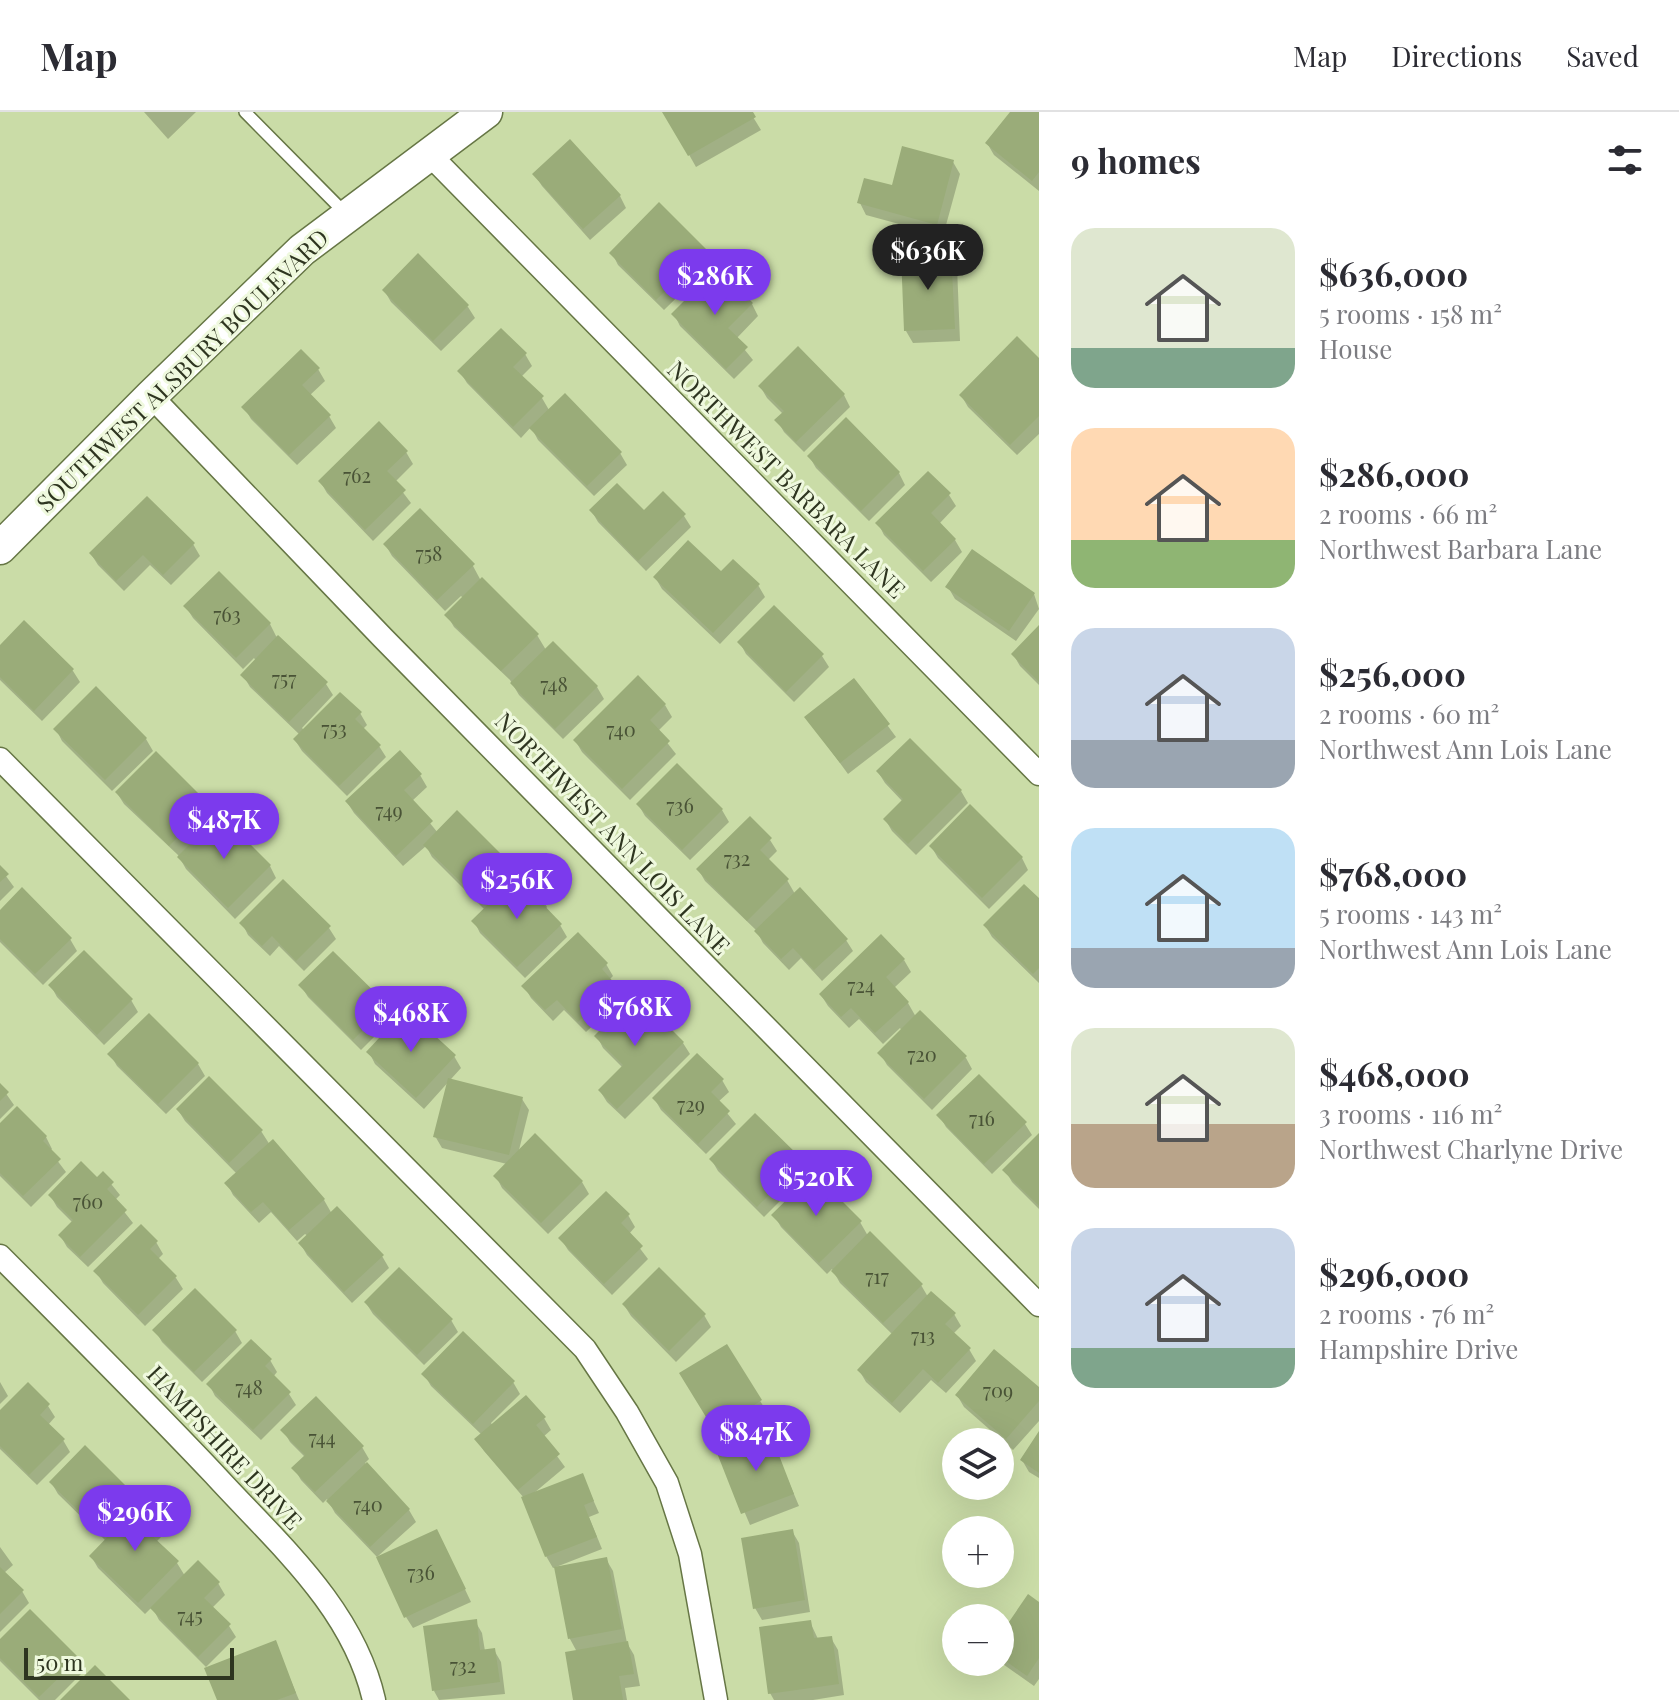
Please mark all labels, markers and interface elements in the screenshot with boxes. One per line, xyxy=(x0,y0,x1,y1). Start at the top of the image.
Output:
text: Map xyxy=(40,30,117,81)
text: Map xyxy=(1293,37,1347,74)
text: Directions xyxy=(1391,37,1522,74)
text: Saved xyxy=(1566,37,1639,74)
text: 9 homes xyxy=(1071,137,1201,183)
icon: filters xyxy=(1603,138,1647,182)
street label: SOUTHWEST ALSBURY BOULEVARD xyxy=(29,221,335,518)
pin: $636K xyxy=(872,224,984,292)
text: $636K xyxy=(890,232,966,267)
pin: $286K xyxy=(659,249,771,317)
text: $636,000 xyxy=(1319,250,1468,296)
text: $286K xyxy=(677,257,753,292)
icon: home xyxy=(1135,260,1231,356)
text: 5 rooms · 158 m² xyxy=(1319,296,1502,331)
text: House xyxy=(1319,331,1392,366)
street label: NORTHWEST BARBARA LANE xyxy=(662,353,913,604)
text: $286,000 xyxy=(1319,450,1469,496)
icon: home xyxy=(1135,460,1231,556)
house number: 762 xyxy=(343,461,371,488)
text: 2 rooms · 66 m² xyxy=(1319,496,1497,531)
text: Northwest Barbara Lane xyxy=(1319,531,1602,566)
house number: 758 xyxy=(416,539,442,566)
house number: 763 xyxy=(213,600,241,627)
text: $256,000 xyxy=(1319,650,1466,696)
icon: home xyxy=(1135,660,1231,756)
house number: 757 xyxy=(272,664,296,691)
house number: 748 xyxy=(540,670,568,697)
text: 2 rooms · 60 m² xyxy=(1319,696,1499,731)
street label: NORTHWEST ANN LOIS LANE xyxy=(489,705,738,961)
house number: 753 xyxy=(321,714,347,741)
house number: 740 xyxy=(606,715,636,742)
text: Northwest Ann Lois Lane xyxy=(1319,731,1612,766)
house number: 736 xyxy=(666,791,694,818)
pin: $487K xyxy=(168,793,280,861)
house number: 749 xyxy=(375,796,403,823)
text: $487K xyxy=(187,801,261,836)
house number: 732 xyxy=(724,844,750,871)
text: $768,000 xyxy=(1319,850,1467,896)
pin: $256K xyxy=(461,853,573,921)
icon: home xyxy=(1135,860,1231,956)
text: $256K xyxy=(480,861,554,896)
text: 5 rooms · 143 m² xyxy=(1319,896,1502,931)
text: Northwest Ann Lois Lane xyxy=(1319,931,1612,966)
house number: 724 xyxy=(847,971,875,998)
pin: $768K xyxy=(579,980,691,1048)
pin: $468K xyxy=(355,986,467,1054)
text: $768K xyxy=(598,988,672,1023)
text: $468K xyxy=(373,994,449,1029)
house number: 720 xyxy=(907,1040,937,1067)
text: $468,000 xyxy=(1319,1050,1470,1096)
icon: home xyxy=(1135,1060,1231,1156)
house number: 729 xyxy=(677,1090,705,1117)
text: 3 rooms · 116 m² xyxy=(1319,1096,1502,1131)
house number: 716 xyxy=(969,1104,995,1131)
text: Northwest Charlyne Drive xyxy=(1319,1131,1623,1166)
pin: $520K xyxy=(760,1150,872,1218)
text: $520K xyxy=(778,1158,854,1193)
house number: 760 xyxy=(73,1187,103,1214)
text: $296,000 xyxy=(1319,1250,1469,1296)
icon: home xyxy=(1135,1260,1231,1356)
house number: 717 xyxy=(865,1262,889,1289)
text: 2 rooms · 76 m² xyxy=(1319,1296,1494,1331)
house number: 713 xyxy=(911,1321,935,1348)
text: Hampshire Drive xyxy=(1319,1331,1519,1366)
street label: HAMPSHIRE DRIVE xyxy=(141,1358,310,1536)
house number: 748 xyxy=(235,1373,263,1400)
house number: 709 xyxy=(983,1376,1013,1403)
pin: $847K xyxy=(700,1405,812,1473)
text: $847K xyxy=(719,1413,793,1448)
house number: 744 xyxy=(308,1423,336,1450)
map controls xyxy=(942,1428,1014,1676)
button: layers xyxy=(942,1428,1014,1500)
pin: $296K xyxy=(79,1485,191,1553)
house number: 740 xyxy=(353,1490,383,1517)
text: $296K xyxy=(97,1493,173,1528)
button: + xyxy=(942,1516,1014,1588)
house number: 736 xyxy=(407,1558,435,1585)
house number: 745 xyxy=(177,1601,203,1628)
button: − xyxy=(942,1604,1014,1676)
scale bar xyxy=(24,1644,234,1680)
text: 50 m xyxy=(36,1647,83,1677)
house number: 732 xyxy=(450,1651,476,1678)

